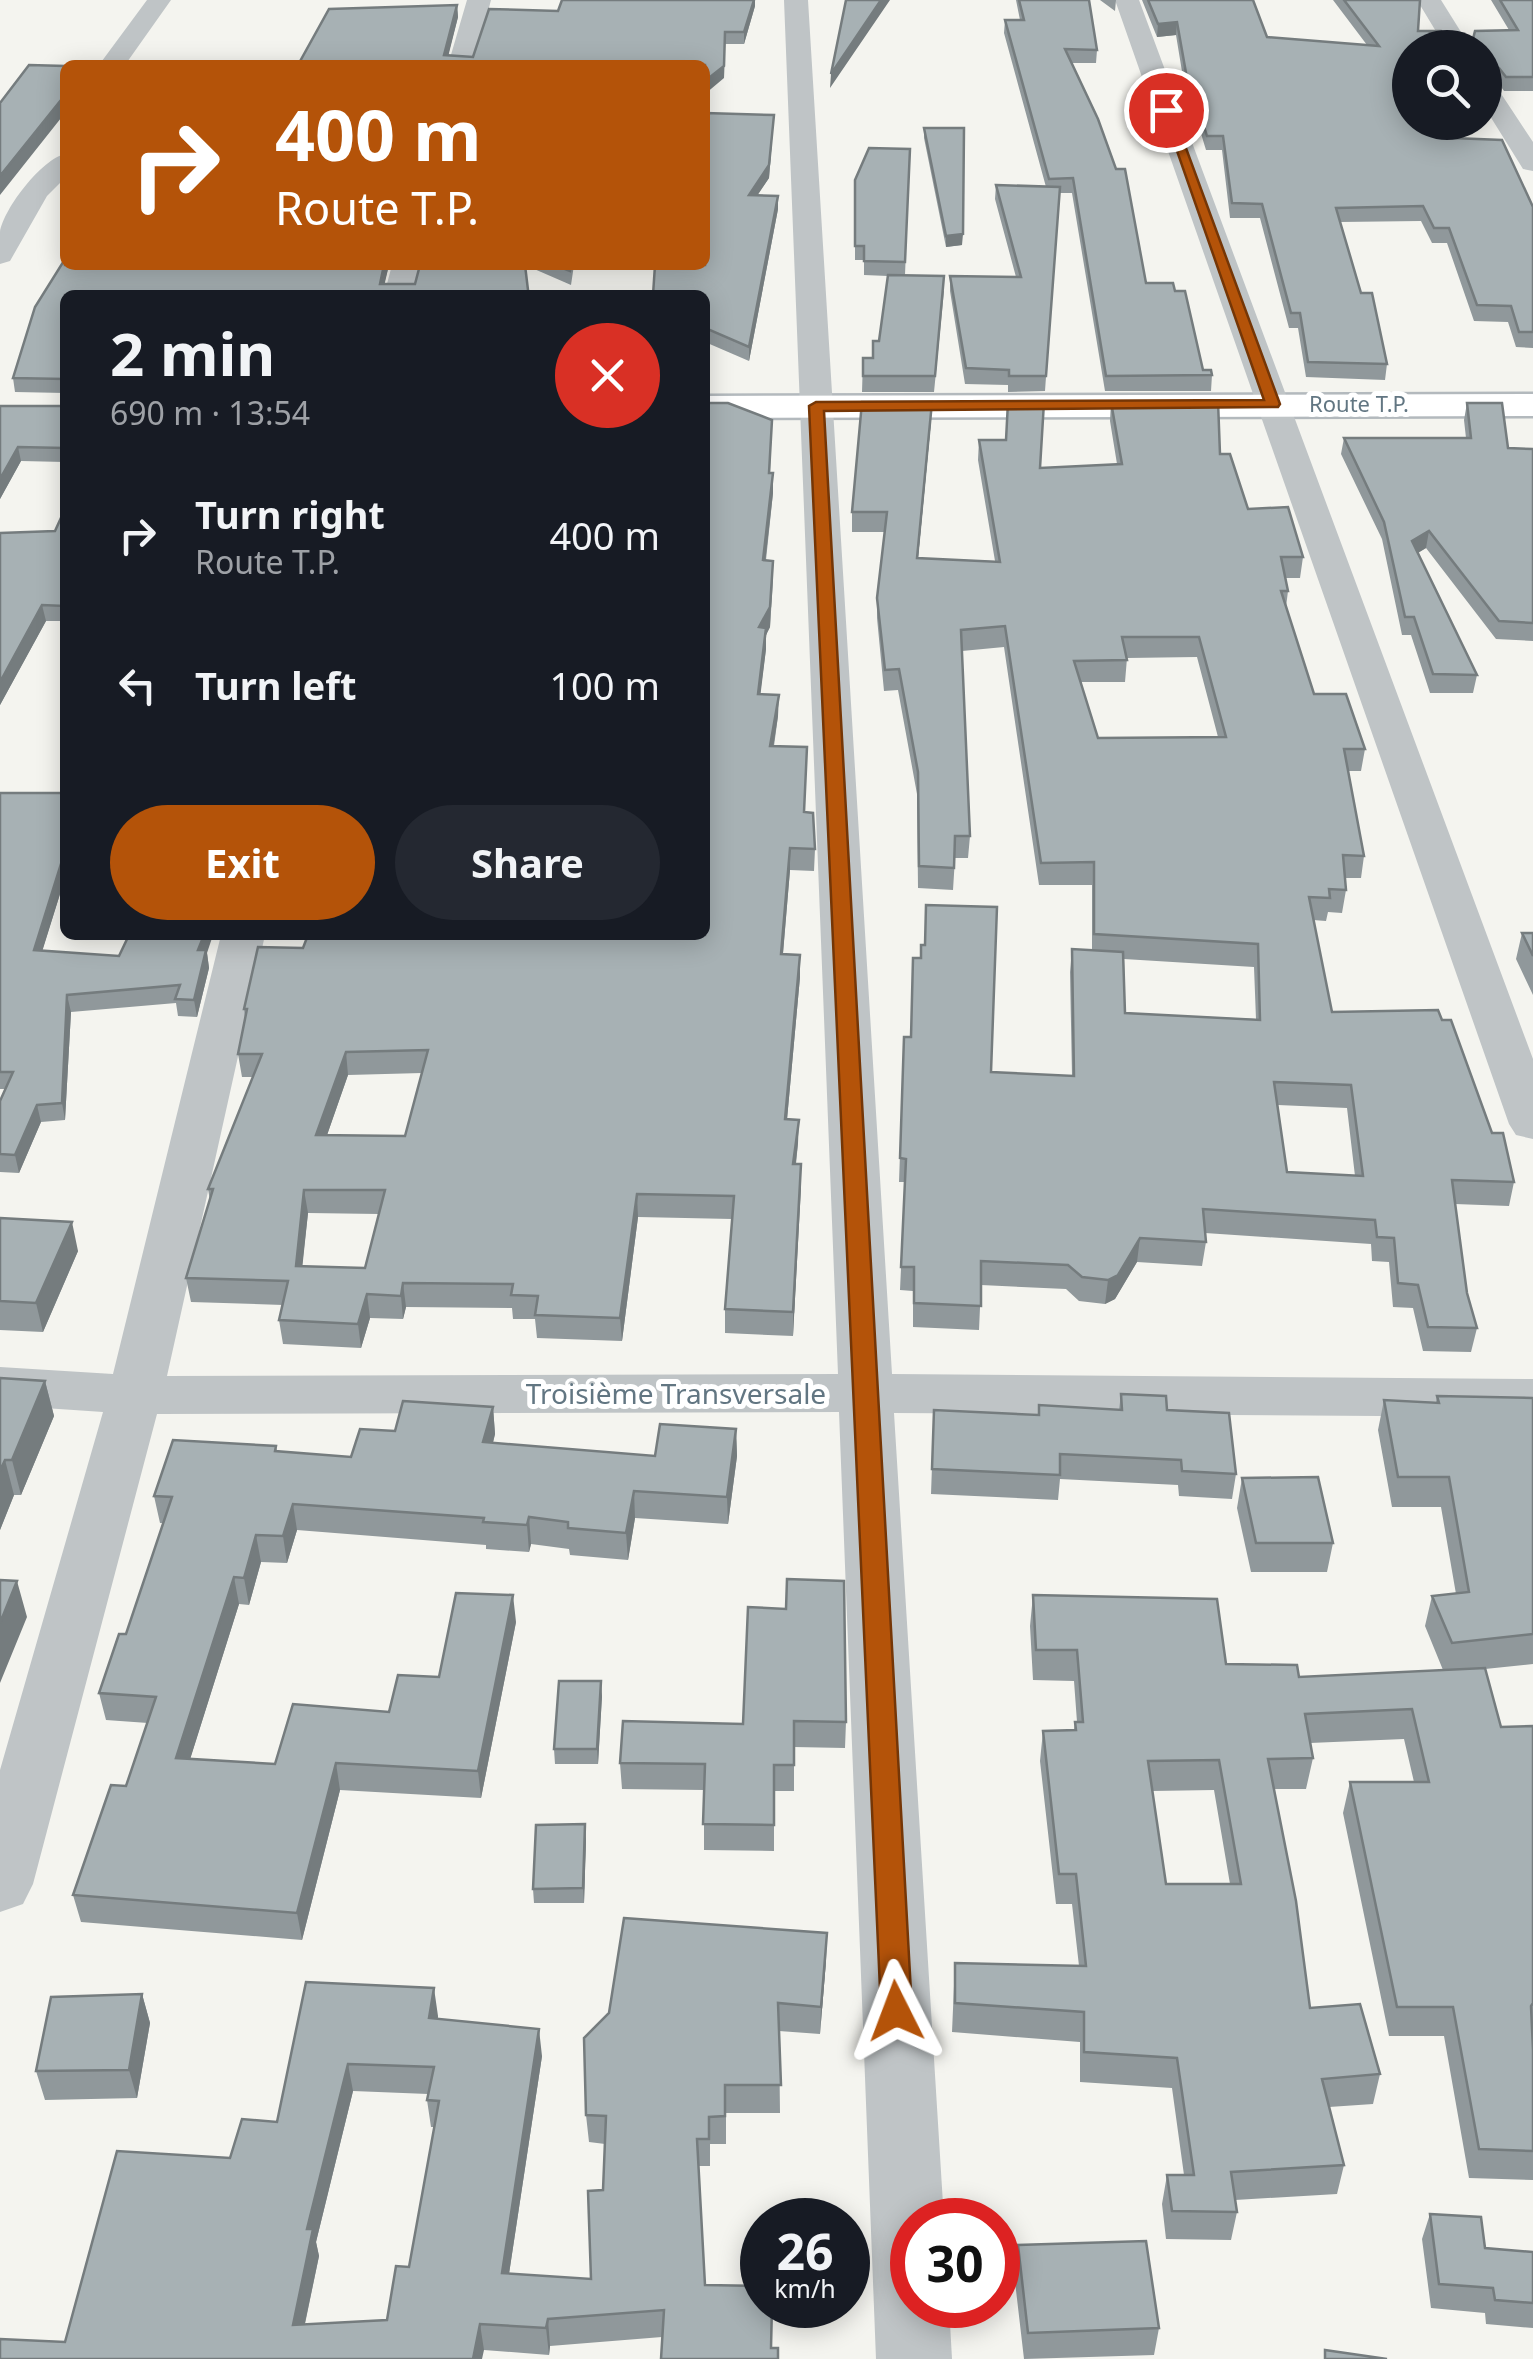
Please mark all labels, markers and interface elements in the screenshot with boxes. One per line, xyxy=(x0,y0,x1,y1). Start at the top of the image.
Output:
map controls xyxy=(1392,30,1502,140)
button: search xyxy=(1392,30,1502,140)
pin xyxy=(1124,68,1209,153)
icon: arrive xyxy=(1139,83,1194,138)
text: 400 m xyxy=(275,86,482,182)
icon: right xyxy=(110,100,240,230)
text: Route T.P. xyxy=(275,177,479,238)
text: 2 min xyxy=(110,312,275,394)
button: close xyxy=(555,323,660,428)
street label: Route T.P. xyxy=(1309,388,1409,418)
text: 690 m · 13:54 xyxy=(110,391,310,434)
text: Turn right xyxy=(195,488,385,540)
icon: right xyxy=(110,508,165,563)
text: 400 m xyxy=(549,509,660,561)
text: Route T.P. xyxy=(195,540,340,583)
icon: left xyxy=(110,658,165,713)
text: Turn left xyxy=(195,659,357,711)
text: 100 m xyxy=(549,659,660,711)
button: Exit xyxy=(110,805,375,920)
button: Share xyxy=(395,805,660,920)
street label: Troisième Transversale xyxy=(526,1374,826,1412)
position arrow xyxy=(844,1959,948,2063)
speed limit sign: 30 xyxy=(890,2198,1020,2328)
text: 26 xyxy=(776,2217,834,2285)
text: km/h xyxy=(774,2271,836,2305)

